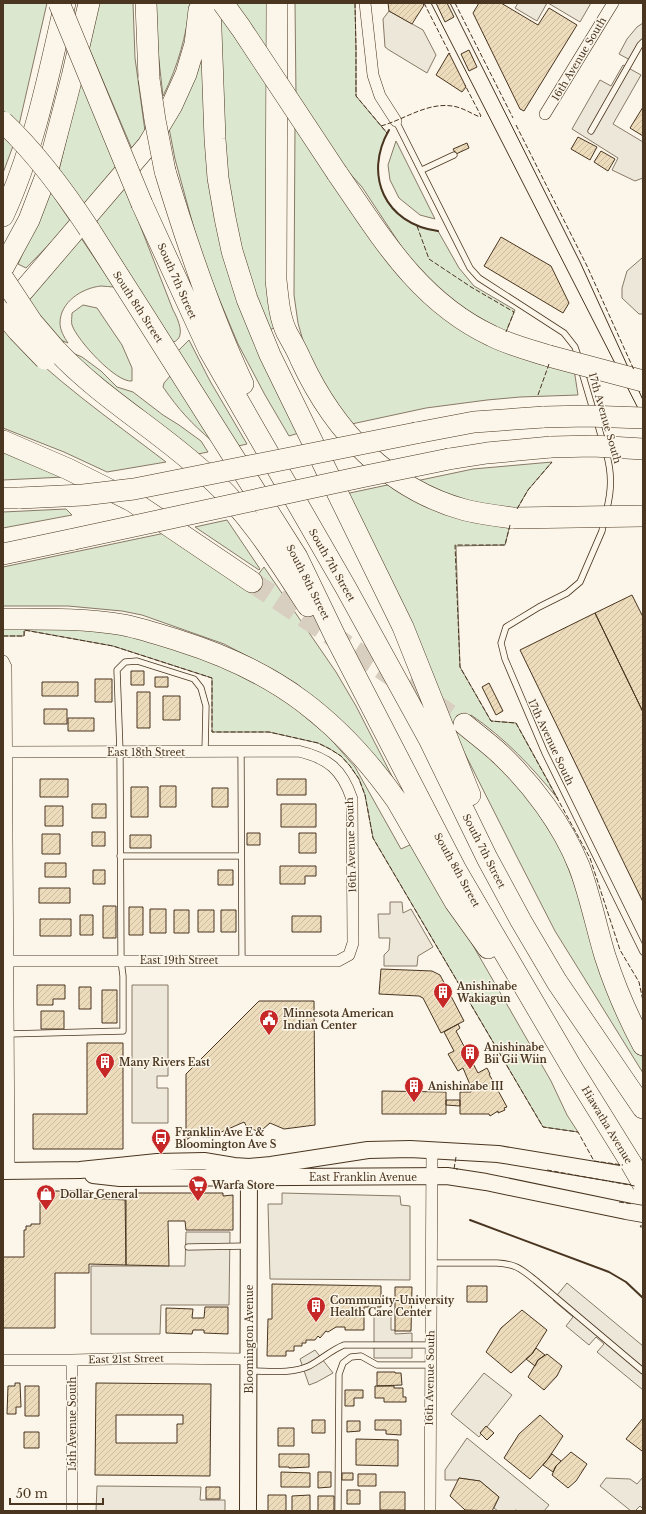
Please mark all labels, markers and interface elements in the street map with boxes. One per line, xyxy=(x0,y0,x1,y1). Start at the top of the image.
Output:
street label: 16th Avenue South xyxy=(549,15,609,103)
street label: South 7th Street xyxy=(154,241,200,321)
street label: South 8th Street xyxy=(110,269,166,345)
street label: 17th Avenue South xyxy=(586,371,624,465)
street label: South 7th Street xyxy=(306,526,358,604)
street label: South 8th Street xyxy=(283,542,333,622)
street label: 17th Avenue South xyxy=(525,697,577,787)
street label: East 18th Street xyxy=(107,746,185,759)
street label: 16th Avenue South xyxy=(343,797,359,893)
street label: South 7th Street xyxy=(460,812,508,891)
street label: South 8th Street xyxy=(431,831,483,910)
street label: East 19th Street xyxy=(140,954,218,967)
place label: Anishinabe Wakiagun xyxy=(456,980,517,1005)
building icon: Anishinabe Wakiagun xyxy=(432,981,454,1009)
place label: Minnesota American Indian Center xyxy=(283,1007,394,1032)
public building icon: Minnesota American Indian Center xyxy=(258,1008,280,1036)
place label: Anishinabe Bii Gii Wiin xyxy=(483,1041,547,1066)
building icon: Anishinabe Bii Gii Wiin xyxy=(459,1042,481,1070)
building icon: Many Rivers East xyxy=(94,1051,116,1079)
place label: Many Rivers East xyxy=(119,1056,210,1069)
building icon: Anishinabe III xyxy=(403,1075,425,1103)
place label: Anishinabe III xyxy=(427,1080,504,1093)
street label: Hiawatha Avenue xyxy=(579,1084,636,1167)
place label: Franklin Ave E & Bloomington Ave S xyxy=(175,1126,277,1151)
bus stop icon: Franklin Ave E & Bloomington Ave S xyxy=(150,1127,172,1155)
street label: East Franklin Avenue xyxy=(309,1171,417,1184)
supermarket icon: Warfa Store xyxy=(187,1174,209,1202)
place label: Warfa Store xyxy=(211,1179,275,1192)
shop icon: Dollar General xyxy=(35,1183,57,1211)
place label: Dollar General xyxy=(60,1188,139,1201)
street label: Bloomington Avenue xyxy=(243,1284,256,1393)
place label: Community-University Health Care Center xyxy=(330,1294,455,1319)
building icon: Community-University Health Care Center xyxy=(305,1295,327,1323)
street label: 16th Avenue South xyxy=(423,1330,437,1426)
street label: East 21st Street xyxy=(88,1352,164,1366)
street label: 15th Avenue South xyxy=(66,1377,79,1471)
scale bar xyxy=(10,1480,103,1506)
text: 50 m xyxy=(16,1486,48,1501)

